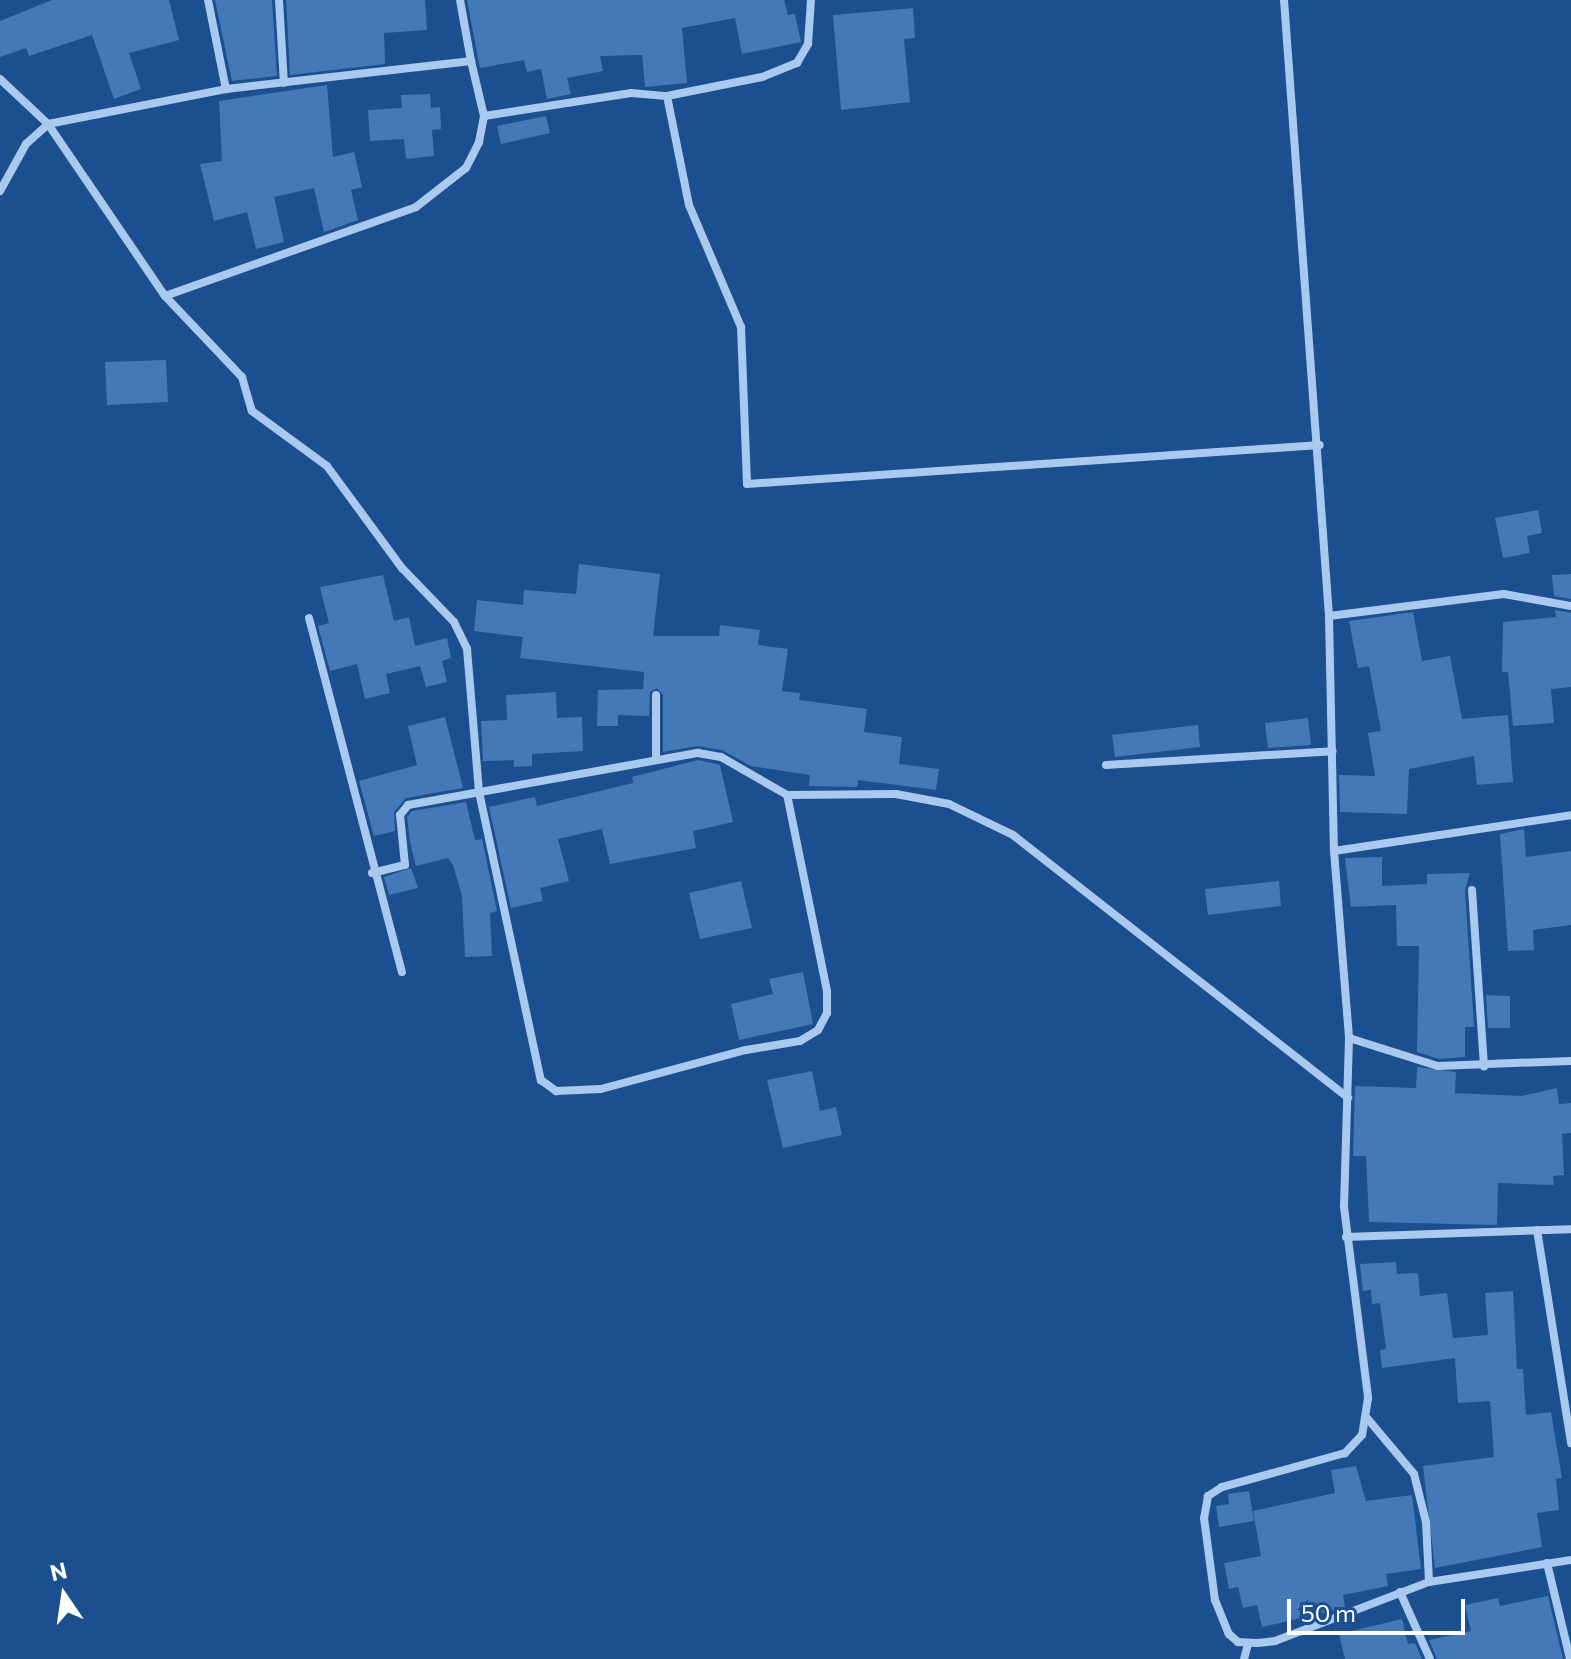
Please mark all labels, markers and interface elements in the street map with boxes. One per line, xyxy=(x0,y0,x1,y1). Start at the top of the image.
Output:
north arrow xyxy=(24,1555,104,1635)
text: N xyxy=(47,1556,70,1586)
scale bar xyxy=(1291,1583,1469,1633)
text: 50 m xyxy=(1301,1598,1356,1627)

